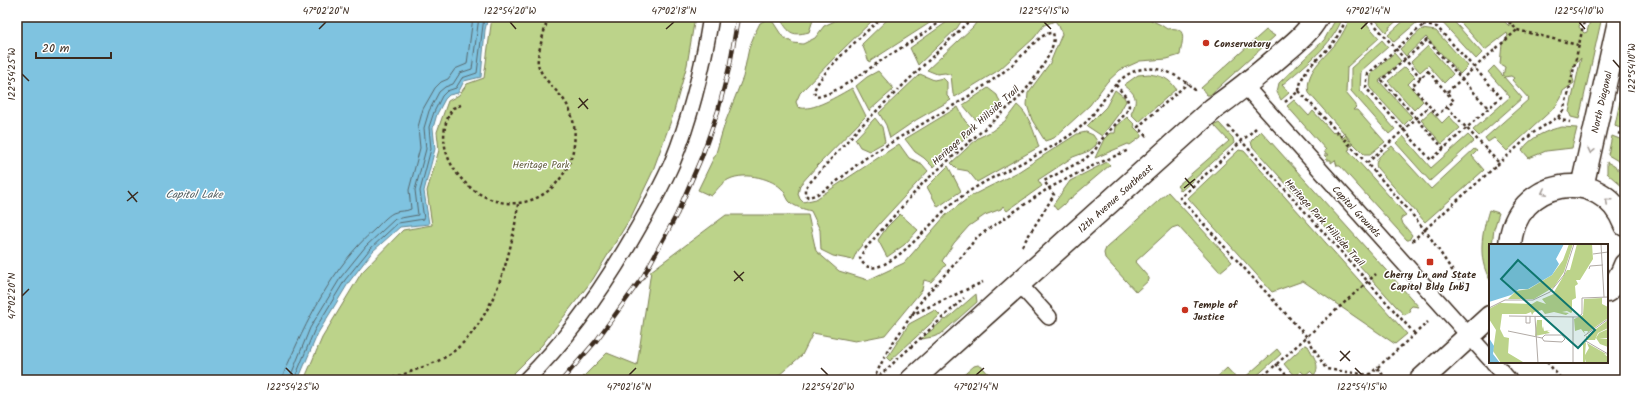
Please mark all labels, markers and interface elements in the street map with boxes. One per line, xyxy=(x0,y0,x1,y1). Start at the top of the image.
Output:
text: 47°02'20"N xyxy=(303,3,350,19)
text: 122°54'20"W xyxy=(484,3,536,19)
text: 47°02'18"N xyxy=(651,3,697,19)
text: 122°54'15"W xyxy=(1019,3,1069,19)
text: 47°02'14"N xyxy=(1346,3,1390,19)
text: 122°54'10"W xyxy=(1554,3,1604,19)
scale bar xyxy=(36,34,111,60)
place label: Conservatory xyxy=(1214,36,1271,52)
marker: Conservatory xyxy=(1201,38,1211,48)
text: 20 m xyxy=(42,39,70,58)
text: 122°54'10"W xyxy=(1624,43,1640,93)
text: 122°54'25"W xyxy=(4,47,20,100)
street label: North Diagonal xyxy=(1587,69,1617,135)
street label: Heritage Park Hillside Trail xyxy=(928,82,1023,170)
one-way arrow xyxy=(1587,148,1595,154)
park label: Heritage Park xyxy=(513,157,570,173)
street label: 12th Avenue Southeast xyxy=(1074,160,1157,237)
street label: Heritage Park Hillside Trail xyxy=(1280,175,1368,270)
street label: Capitol Grounds xyxy=(1328,182,1385,242)
water label: Capitol Lake xyxy=(165,186,224,204)
one-way arrow xyxy=(1541,187,1548,195)
one-way arrow xyxy=(1606,198,1613,205)
inset map xyxy=(1489,244,1608,363)
marker: Cherry Ln and State Capitol Bldg [nb] xyxy=(1425,257,1435,267)
place label: Cherry Ln and State Capitol Bldg [nb] xyxy=(1384,267,1476,295)
text: 47°02'20"N xyxy=(4,272,20,319)
place label: Temple of Justice xyxy=(1193,297,1239,325)
marker: Temple of Justice xyxy=(1180,305,1190,315)
text: 122°54'25"W xyxy=(267,379,320,395)
text: 47°02'16"N xyxy=(607,379,651,395)
text: 122°54'20"W xyxy=(802,379,854,395)
text: 47°02'14"N xyxy=(954,379,998,395)
text: 122°54'15"W xyxy=(1337,379,1387,395)

